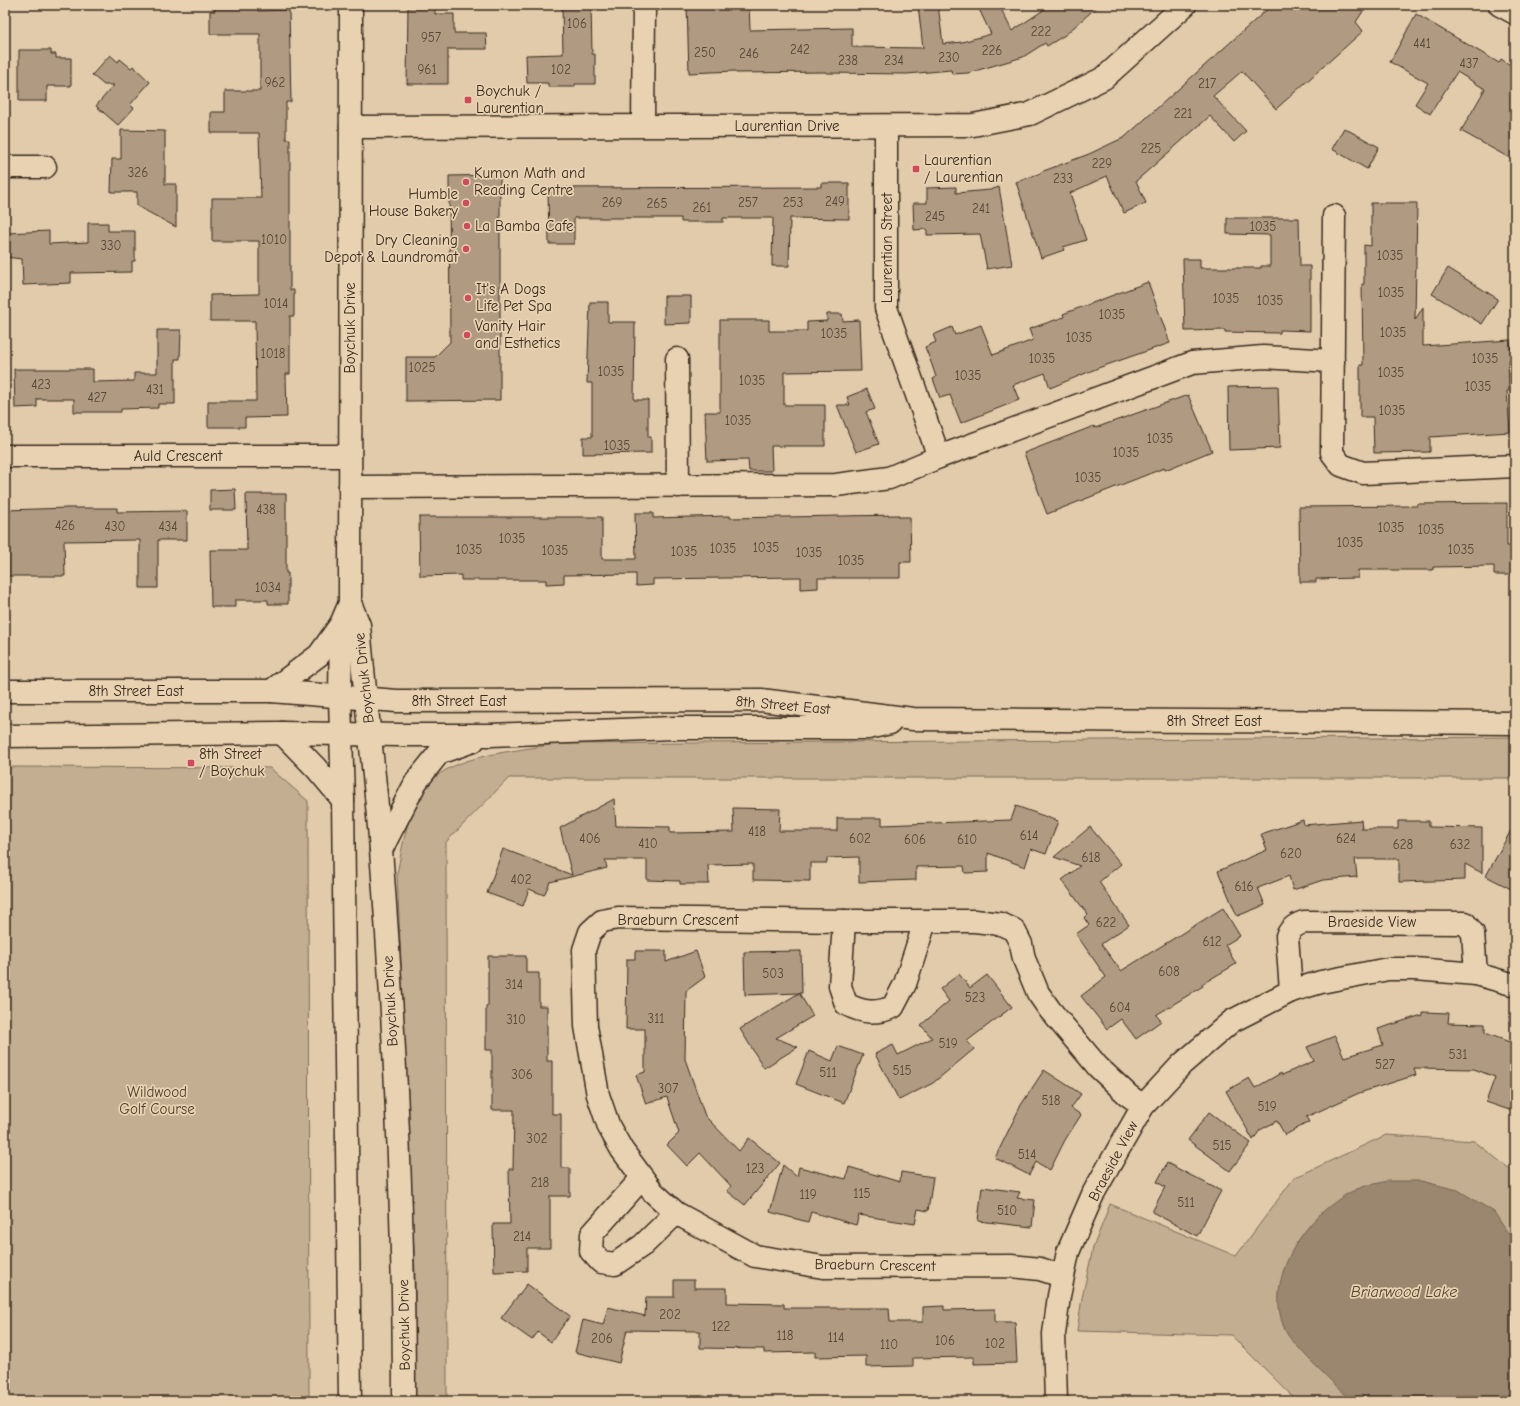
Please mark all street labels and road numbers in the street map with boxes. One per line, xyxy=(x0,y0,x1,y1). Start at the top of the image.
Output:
street label: Laurentian Drive xyxy=(734,117,840,135)
street label: Laurentian Street xyxy=(878,192,896,303)
street label: Boychuk Drive xyxy=(341,282,359,374)
street label: Auld Crescent xyxy=(134,447,223,465)
street label: Boychuk Drive xyxy=(350,631,378,724)
street label: 8th Street East xyxy=(89,682,184,700)
street label: 8th Street East xyxy=(412,692,507,710)
street label: 8th Street East xyxy=(735,692,832,718)
street label: 8th Street East xyxy=(1167,712,1262,730)
street label: Braeburn Crescent xyxy=(617,911,739,929)
street label: Braeside View xyxy=(1328,913,1416,931)
street label: Boychuk Drive xyxy=(379,955,401,1047)
street label: Braeside View xyxy=(1084,1118,1142,1204)
street label: Braeburn Crescent xyxy=(814,1255,936,1275)
street label: Boychuk Drive xyxy=(394,1279,414,1371)

